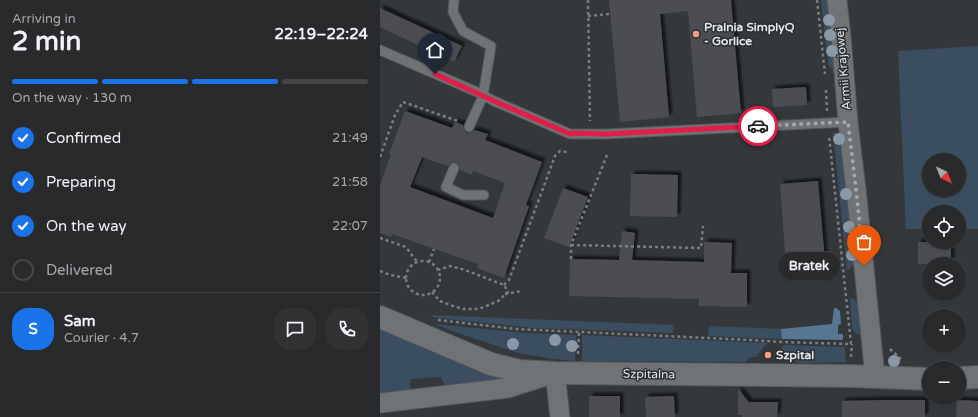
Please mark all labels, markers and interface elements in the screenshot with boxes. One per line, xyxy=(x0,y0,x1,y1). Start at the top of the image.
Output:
text: Arriving in xyxy=(12,11,76,27)
place label: Pralnia SimplyQ - Gorlice xyxy=(704,20,795,48)
text: 22:19–22:24 xyxy=(275,25,368,43)
text: 2 min xyxy=(12,26,81,57)
street label: Armii Krajowej xyxy=(832,27,854,111)
marker: Pralnia SimplyQ - Gorlice xyxy=(691,29,701,39)
pin xyxy=(418,33,452,74)
icon: home xyxy=(424,39,446,61)
text: On the way · 130 m xyxy=(12,90,132,106)
courier xyxy=(738,106,778,146)
icon: car xyxy=(747,115,769,137)
icon: check xyxy=(12,127,34,149)
text: Confirmed xyxy=(46,129,121,147)
text: 21:49 xyxy=(332,130,368,146)
north arrow xyxy=(922,153,966,197)
map controls xyxy=(922,153,966,405)
icon: check xyxy=(12,171,34,193)
text: Preparing xyxy=(46,173,116,191)
text: 21:58 xyxy=(332,174,368,190)
button: locate xyxy=(922,205,966,249)
icon: check xyxy=(12,215,34,237)
text: On the way xyxy=(46,217,126,235)
text: 22:07 xyxy=(332,218,368,234)
pin xyxy=(847,225,881,266)
icon: bag xyxy=(853,231,875,253)
callout: Bratek xyxy=(778,252,840,280)
button: layers xyxy=(922,257,966,301)
text: Bratek xyxy=(789,258,829,274)
text: Delivered xyxy=(46,261,113,279)
button: chat xyxy=(274,308,316,350)
button: phone xyxy=(326,308,368,350)
button: + xyxy=(922,309,966,353)
text: Sam xyxy=(64,312,95,330)
text: S xyxy=(28,320,38,338)
text: Courier · 4.7 xyxy=(64,330,139,346)
place label: Szpital xyxy=(776,348,814,363)
marker: Szpital xyxy=(763,350,773,360)
button: − xyxy=(922,361,966,405)
street label: Szpitalna xyxy=(623,367,675,381)

